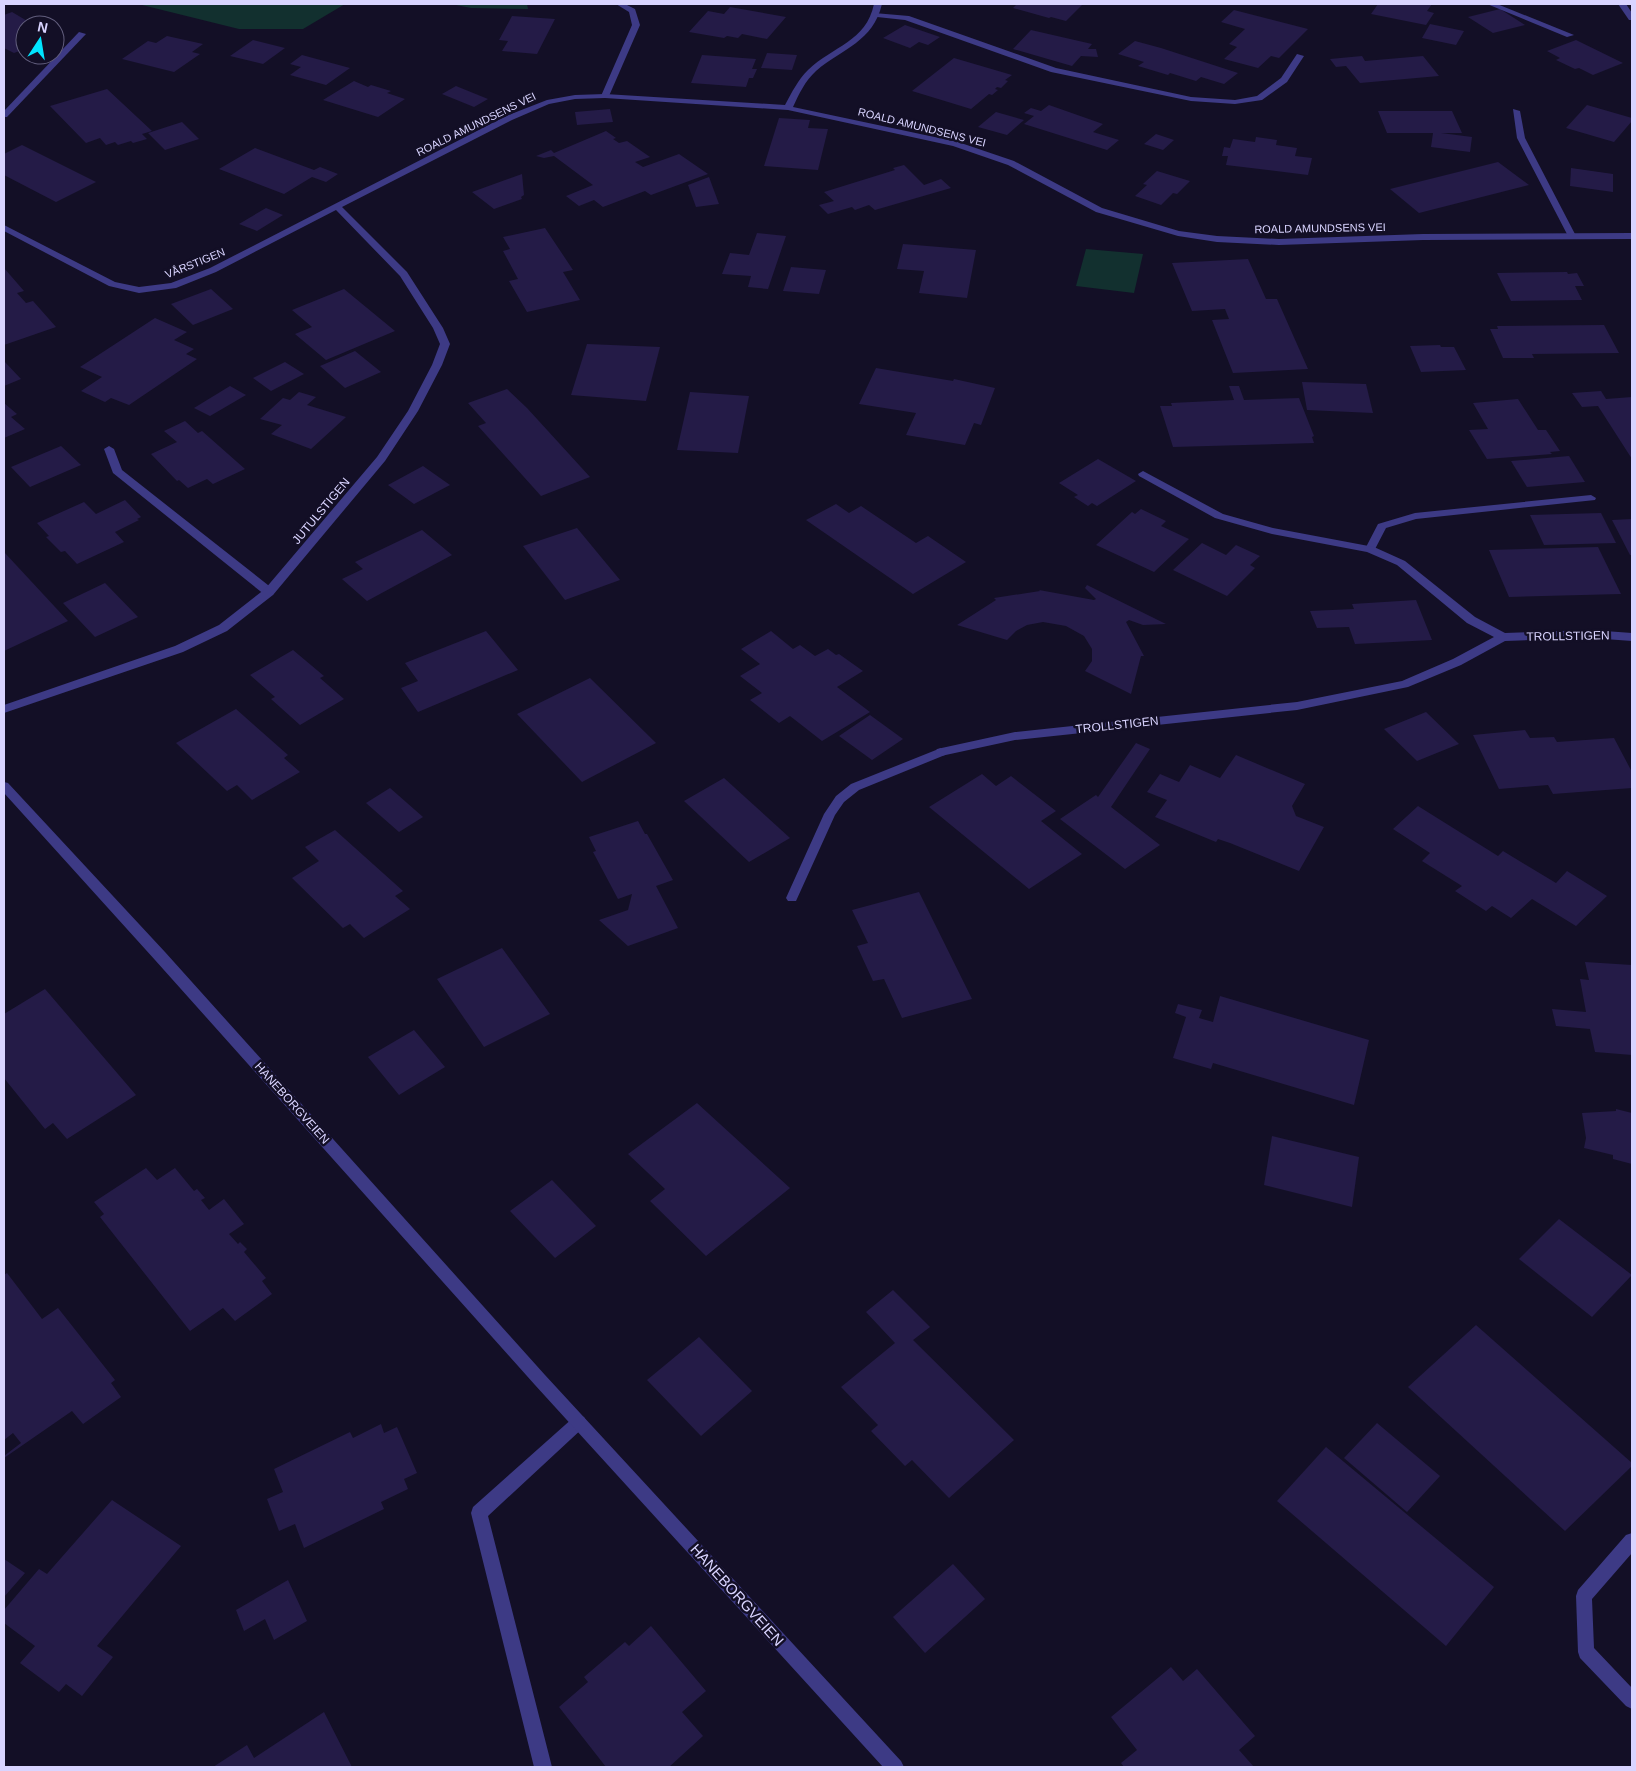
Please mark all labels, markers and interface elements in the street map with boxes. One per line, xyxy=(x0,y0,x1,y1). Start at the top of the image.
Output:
north arrow xyxy=(15,15,65,65)
text: N xyxy=(36,18,49,36)
street label: ROALD AMUNDSENS VEI xyxy=(414,90,538,158)
street label: ROALD AMUNDSENS VEI xyxy=(857,105,987,149)
street label: ROALD AMUNDSENS VEI xyxy=(1254,221,1386,235)
street label: VÅRSTIGEN xyxy=(163,246,227,280)
street label: JUTULSTIGEN xyxy=(289,475,353,547)
street label: TROLLSTIGEN xyxy=(1526,628,1610,644)
street label: TROLLSTIGEN xyxy=(1075,714,1159,736)
street label: HANEBORGVEIEN xyxy=(252,1059,332,1147)
street label: HANEBORGVEIEN xyxy=(687,1540,787,1649)

